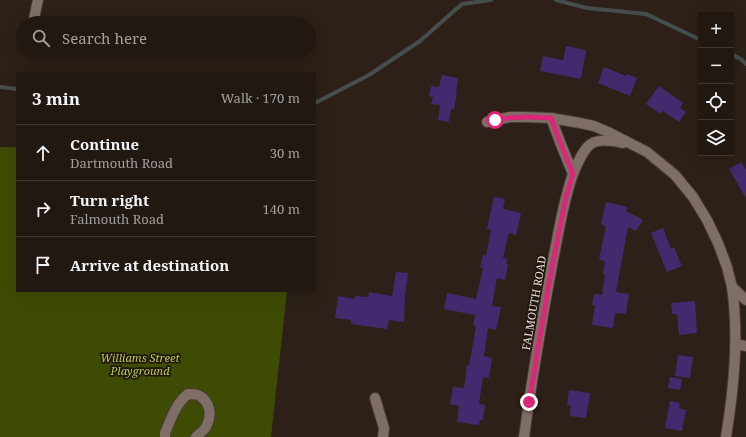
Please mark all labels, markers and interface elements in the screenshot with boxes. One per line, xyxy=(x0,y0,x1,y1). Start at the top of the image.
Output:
map controls xyxy=(698,12,734,156)
button: + xyxy=(698,12,734,48)
search box xyxy=(16,16,316,60)
icon: search xyxy=(30,27,52,49)
text: Search here xyxy=(62,28,147,48)
button: − xyxy=(698,48,734,84)
button: locate xyxy=(698,84,734,120)
text: 3 min xyxy=(32,87,80,110)
text: Walk · 170 m xyxy=(221,89,300,107)
route start xyxy=(486,111,504,129)
button: layers xyxy=(698,120,734,156)
text: Continue xyxy=(70,134,139,154)
icon: ahead xyxy=(32,142,54,164)
text: 30 m xyxy=(270,144,300,162)
text: Dartmouth Road xyxy=(70,154,173,172)
text: Turn right xyxy=(70,190,149,210)
icon: right xyxy=(32,198,54,220)
text: 140 m xyxy=(263,200,300,218)
text: Falmouth Road xyxy=(70,210,164,228)
icon: arrive xyxy=(32,254,54,276)
street label: FALMOUTH ROAD xyxy=(518,254,549,351)
text: Arrive at destination xyxy=(70,255,229,275)
park label: Williams Street Playground xyxy=(101,350,180,378)
route end xyxy=(520,393,538,411)

